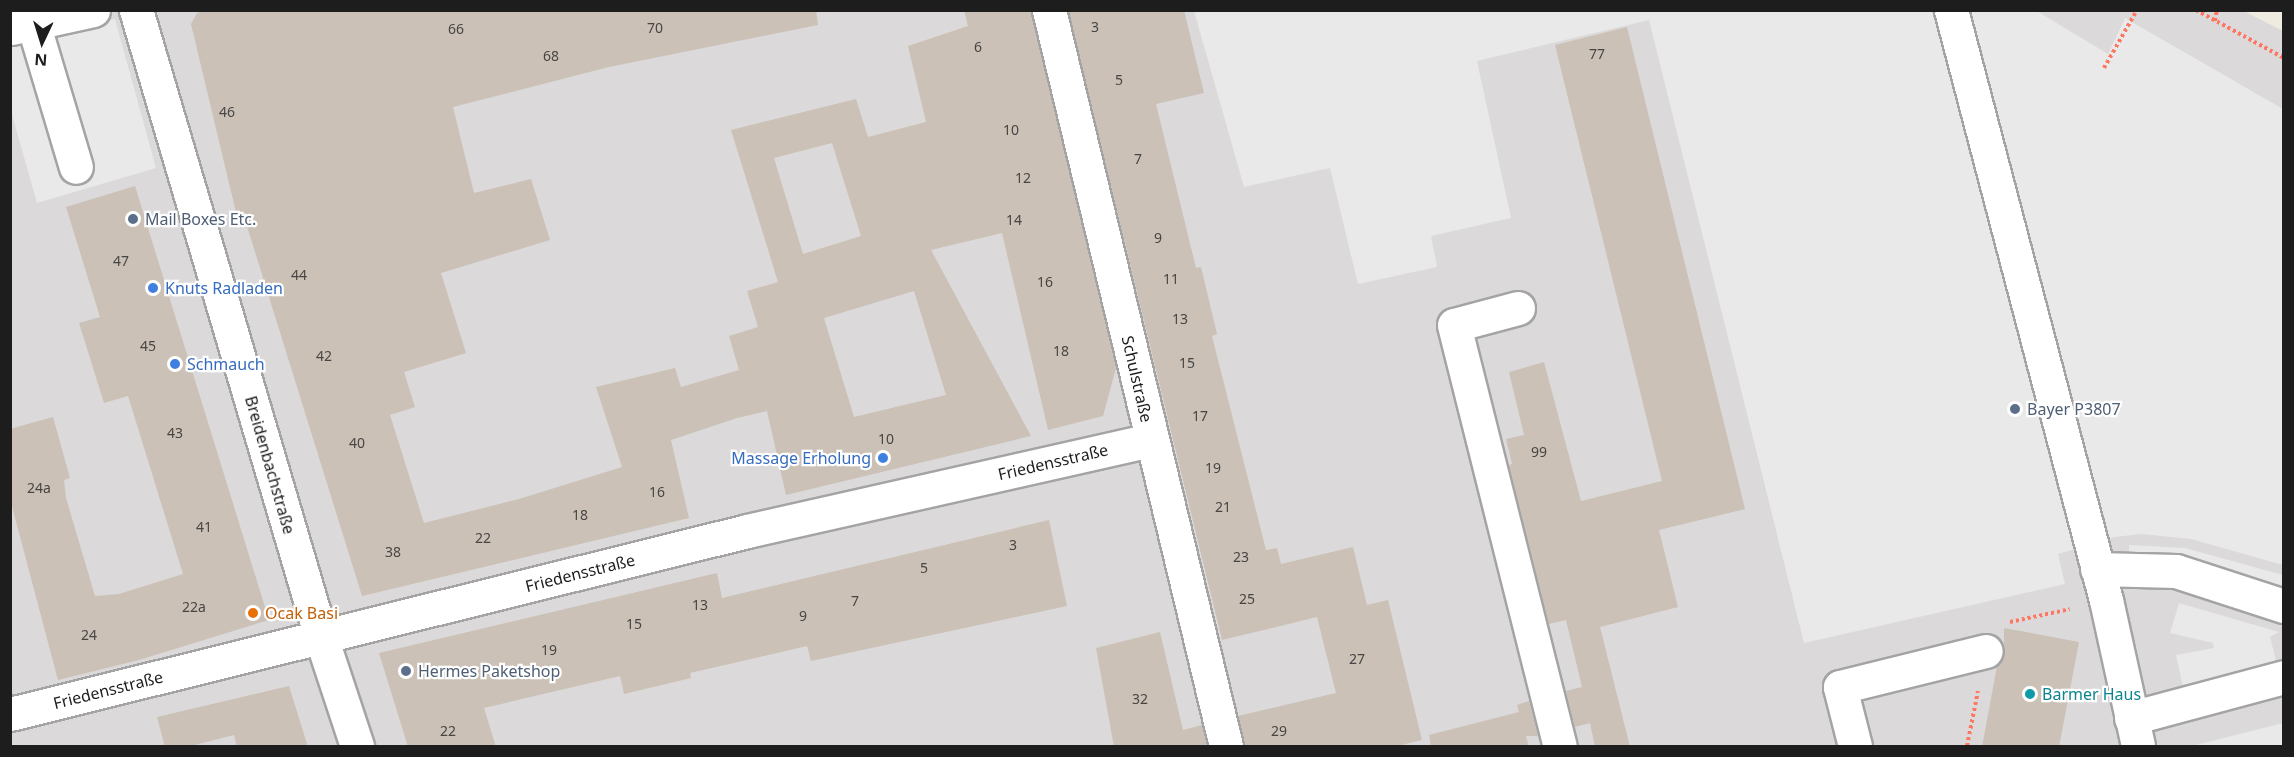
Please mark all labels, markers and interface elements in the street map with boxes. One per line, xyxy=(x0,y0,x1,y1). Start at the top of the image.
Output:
north arrow xyxy=(12,12,72,72)
house number: 3 xyxy=(1091,19,1099,35)
house number: 70 xyxy=(647,20,663,36)
house number: 66 xyxy=(448,21,464,37)
house number: 6 xyxy=(974,39,982,55)
house number: 77 xyxy=(1589,46,1605,62)
house number: 68 xyxy=(543,48,559,64)
text: N xyxy=(33,49,48,71)
house number: 5 xyxy=(1115,72,1123,88)
house number: 46 xyxy=(219,104,235,120)
house number: 10 xyxy=(1003,122,1019,138)
house number: 7 xyxy=(1134,151,1142,167)
house number: 12 xyxy=(1015,170,1031,186)
place label: Mail Boxes Etc. xyxy=(145,209,256,229)
marker: Mail Boxes Etc. xyxy=(126,212,140,226)
house number: 14 xyxy=(1006,212,1022,228)
house number: 9 xyxy=(1154,230,1162,246)
house number: 47 xyxy=(113,253,129,269)
house number: 44 xyxy=(291,267,307,283)
house number: 11 xyxy=(1163,271,1179,287)
house number: 16 xyxy=(1037,274,1053,290)
place label: Knuts Radladen xyxy=(165,278,283,298)
marker: Knuts Radladen xyxy=(146,281,160,295)
house number: 13 xyxy=(1172,311,1188,327)
street label: Schulstraße xyxy=(1118,334,1156,424)
house number: 45 xyxy=(140,338,156,354)
house number: 18 xyxy=(1053,343,1069,359)
house number: 42 xyxy=(316,348,332,364)
place label: Schmauch xyxy=(187,354,265,374)
house number: 15 xyxy=(1179,355,1195,371)
marker: Schmauch xyxy=(168,357,182,371)
street label: Breidenbachstraße xyxy=(241,394,299,536)
place label: Bayer P3807 xyxy=(2027,399,2121,419)
marker: Bayer P3807 xyxy=(2008,402,2022,416)
house number: 17 xyxy=(1192,408,1208,424)
house number: 43 xyxy=(167,425,183,441)
house number: 10 xyxy=(878,431,894,447)
house number: 40 xyxy=(349,435,365,451)
street label: Friedensstraße xyxy=(996,440,1110,484)
house number: 99 xyxy=(1531,444,1547,460)
place label: Massage Erholung xyxy=(731,448,871,468)
marker: Massage Erholung xyxy=(876,451,890,465)
house number: 19 xyxy=(1205,460,1221,476)
house number: 24a xyxy=(27,480,51,496)
house number: 16 xyxy=(649,484,665,500)
house number: 21 xyxy=(1215,499,1231,515)
house number: 18 xyxy=(572,507,588,523)
house number: 41 xyxy=(196,519,212,535)
house number: 22 xyxy=(475,530,491,546)
house number: 3 xyxy=(1009,537,1017,553)
house number: 38 xyxy=(385,544,401,560)
house number: 23 xyxy=(1233,549,1249,565)
street label: Friedensstraße xyxy=(523,550,637,596)
house number: 5 xyxy=(920,560,928,576)
house number: 25 xyxy=(1239,591,1255,607)
house number: 7 xyxy=(851,593,859,609)
house number: 13 xyxy=(692,597,708,613)
house number: 22a xyxy=(182,599,206,615)
place label: Ocak Basi xyxy=(265,603,338,623)
marker: Ocak Basi xyxy=(246,606,260,620)
house number: 9 xyxy=(799,608,807,624)
house number: 15 xyxy=(626,616,642,632)
house number: 24 xyxy=(81,627,97,643)
house number: 19 xyxy=(541,642,557,658)
house number: 27 xyxy=(1349,651,1365,667)
place label: Hermes Paketshop xyxy=(418,661,560,681)
marker: Hermes Paketshop xyxy=(399,664,413,678)
street label: Friedensstraße xyxy=(51,667,165,713)
place label: Barmer Haus xyxy=(2042,684,2141,704)
marker: Barmer Haus xyxy=(2023,687,2037,701)
house number: 32 xyxy=(1132,691,1148,707)
house number: 22 xyxy=(440,723,456,739)
house number: 29 xyxy=(1271,723,1287,739)

